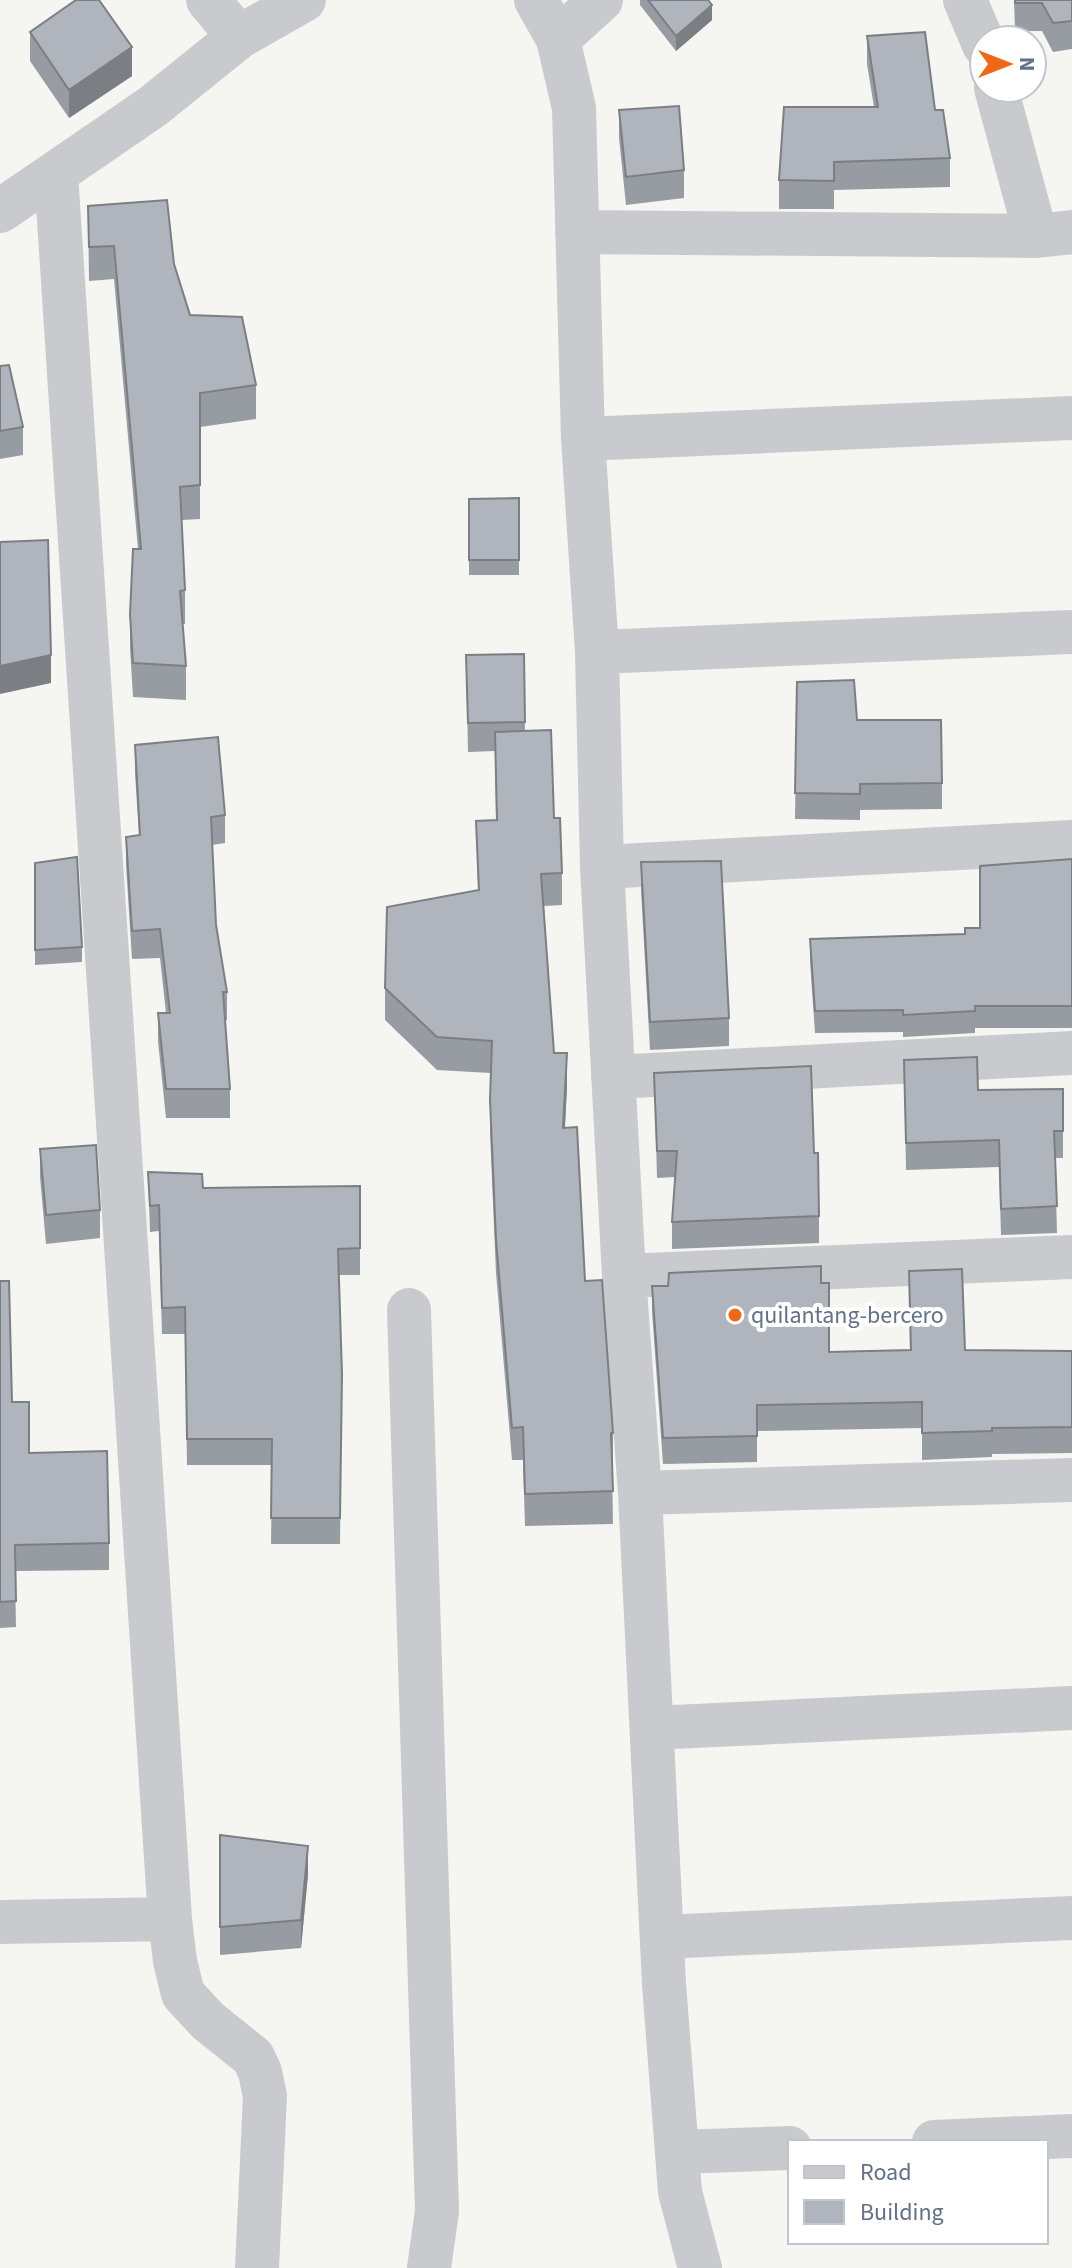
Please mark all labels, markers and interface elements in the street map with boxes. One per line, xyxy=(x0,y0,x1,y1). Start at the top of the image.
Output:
north arrow xyxy=(968,24,1048,104)
text: N xyxy=(1011,57,1043,71)
place label: quilantang-bercero xyxy=(751,1298,944,1333)
marker: quilantang-bercero xyxy=(726,1306,744,1324)
legend xyxy=(788,2140,1048,2244)
text: Road xyxy=(860,2155,912,2190)
text: Building xyxy=(860,2195,944,2230)

